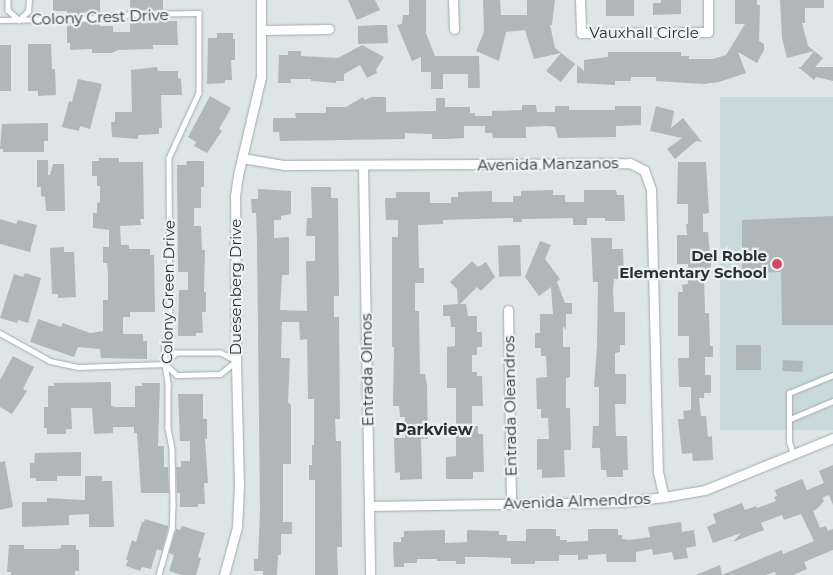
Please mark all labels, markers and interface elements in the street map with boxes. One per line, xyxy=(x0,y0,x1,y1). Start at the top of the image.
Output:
street label: Colony Crest Drive xyxy=(31,6,169,28)
street label: Vauxhall Circle xyxy=(589,24,699,42)
street label: Avenida Manzanos xyxy=(477,154,619,174)
street label: Duesenberg Drive xyxy=(227,219,245,355)
street label: Colony Green Drive xyxy=(158,220,178,364)
place label: Del Roble Elementary School xyxy=(619,246,767,281)
marker: Del Roble Elementary School xyxy=(771,258,783,270)
street label: Entrada Olmos xyxy=(357,313,377,427)
street label: Entrada Oleandros xyxy=(500,336,520,476)
district label: Parkview xyxy=(395,420,473,440)
street label: Avenida Almendros xyxy=(503,489,651,513)

